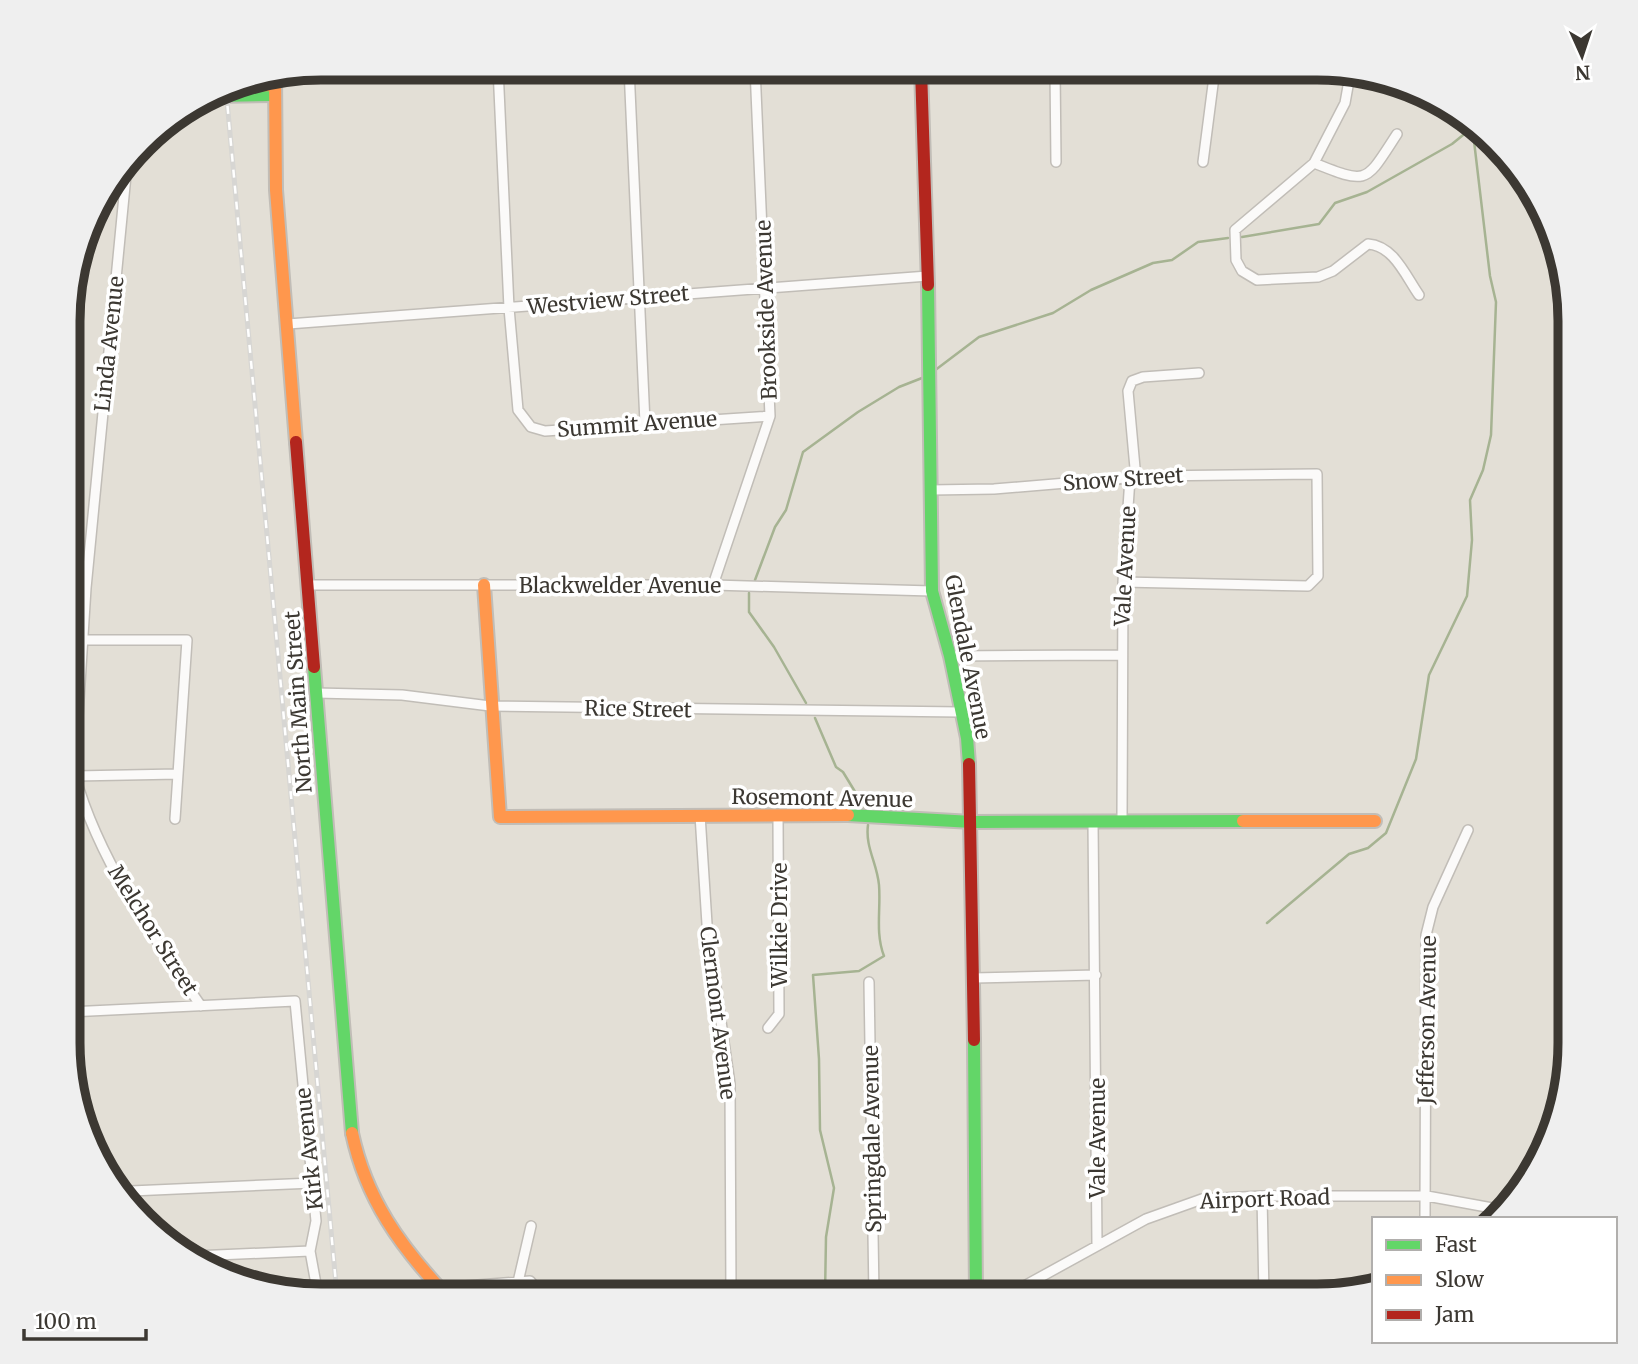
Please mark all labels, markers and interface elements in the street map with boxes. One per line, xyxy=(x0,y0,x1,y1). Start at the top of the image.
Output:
north arrow xyxy=(1547,21,1617,91)
text: N xyxy=(1575,61,1591,85)
street label: Brookside Avenue xyxy=(749,219,783,401)
street label: Linda Avenue xyxy=(88,275,130,413)
street label: Westview Street xyxy=(525,279,690,321)
street label: Summit Avenue xyxy=(556,405,718,443)
street label: Snow Street xyxy=(1062,461,1184,497)
street label: Vale Avenue xyxy=(1108,505,1142,628)
street label: Blackwelder Avenue xyxy=(519,572,721,599)
street label: Glendale Avenue xyxy=(939,573,997,742)
street label: North Main Street xyxy=(278,610,318,794)
street label: Rice Street xyxy=(584,695,692,723)
street label: Rosemont Avenue xyxy=(731,783,913,813)
street label: Melchor Street xyxy=(102,860,204,1000)
street label: Wilkie Drive xyxy=(766,863,793,988)
street label: Clermont Avenue xyxy=(694,925,742,1101)
street label: Jefferson Avenue xyxy=(1412,935,1442,1106)
street label: Springdale Avenue xyxy=(857,1045,887,1233)
street label: Vale Avenue xyxy=(1084,1078,1111,1199)
street label: Kirk Avenue xyxy=(289,1086,329,1211)
street label: Airport Road xyxy=(1198,1183,1331,1215)
legend xyxy=(1372,1217,1617,1343)
text: Fast xyxy=(1435,1231,1477,1258)
text: Slow xyxy=(1435,1266,1484,1293)
scale bar xyxy=(24,1298,147,1342)
text: Jam xyxy=(1434,1301,1474,1328)
text: 100 m xyxy=(35,1308,97,1335)

